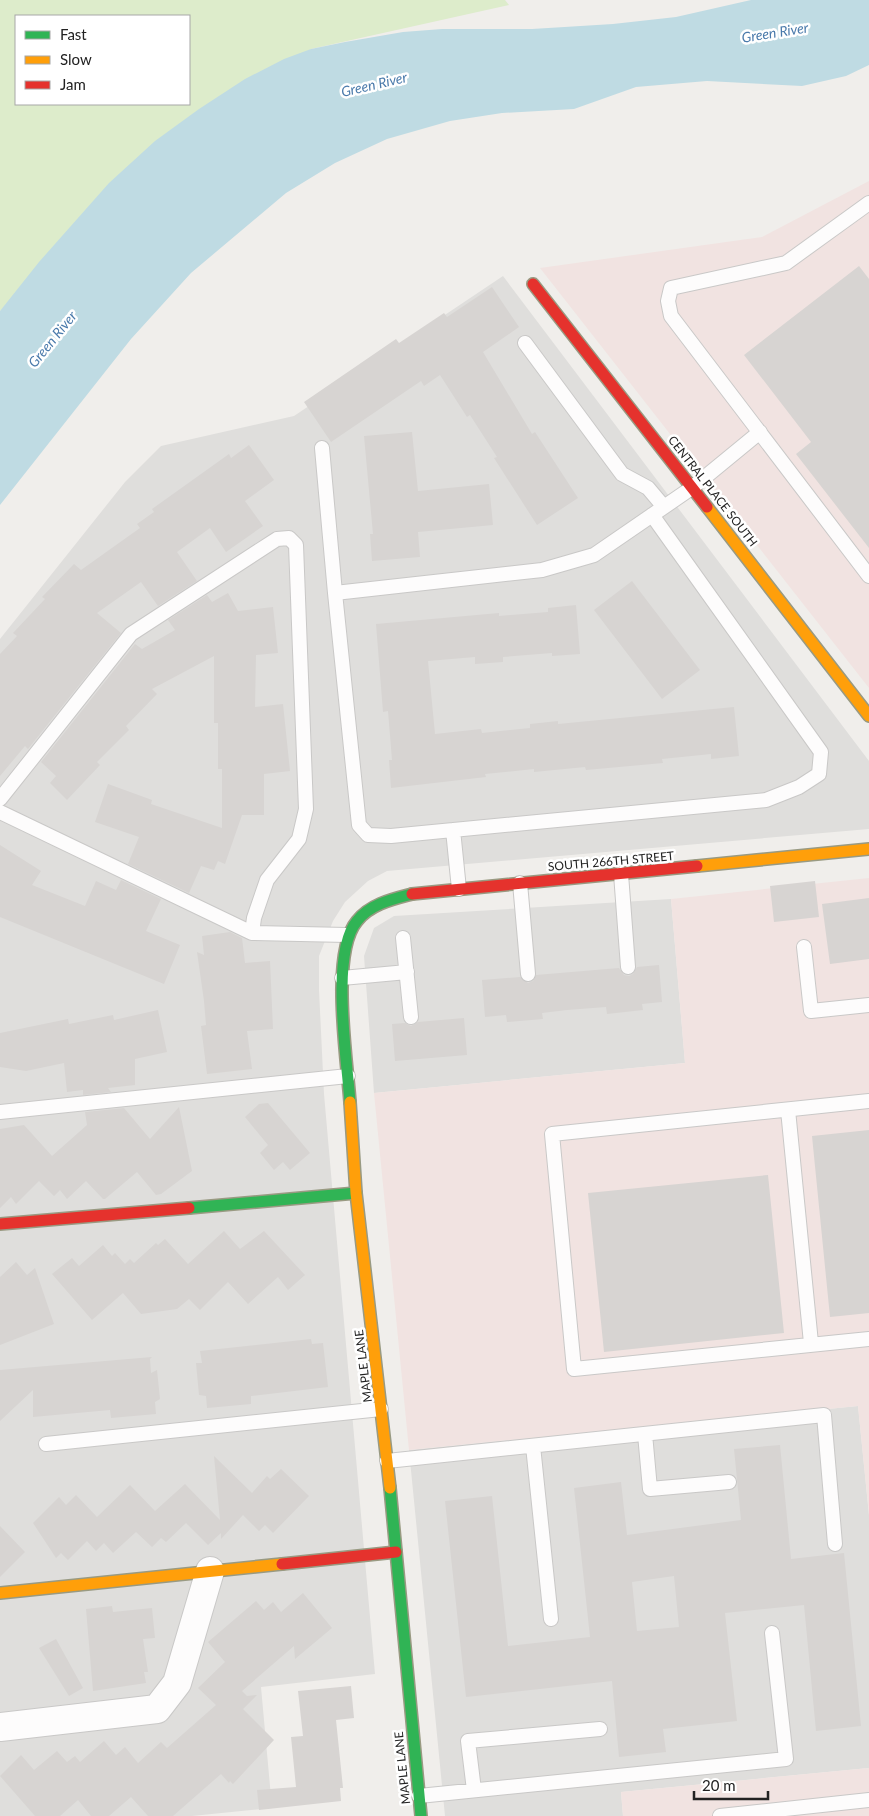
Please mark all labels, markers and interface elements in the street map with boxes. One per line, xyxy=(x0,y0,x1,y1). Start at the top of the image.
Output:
legend xyxy=(15,15,190,105)
water label: Green River xyxy=(740,18,810,46)
text: Fast xyxy=(60,25,87,43)
text: Slow xyxy=(60,50,92,68)
water label: Green River xyxy=(339,68,409,100)
text: Jam xyxy=(60,75,86,93)
water label: Green River xyxy=(24,307,80,371)
street label: CENTRAL PLACE SOUTH xyxy=(665,433,761,549)
street label: SOUTH 266TH STREET xyxy=(547,848,675,874)
street label: MAPLE LANE xyxy=(351,1329,375,1403)
street label: MAPLE LANE xyxy=(391,1731,413,1805)
scale bar xyxy=(694,1768,768,1800)
text: 20 m xyxy=(702,1776,736,1794)

